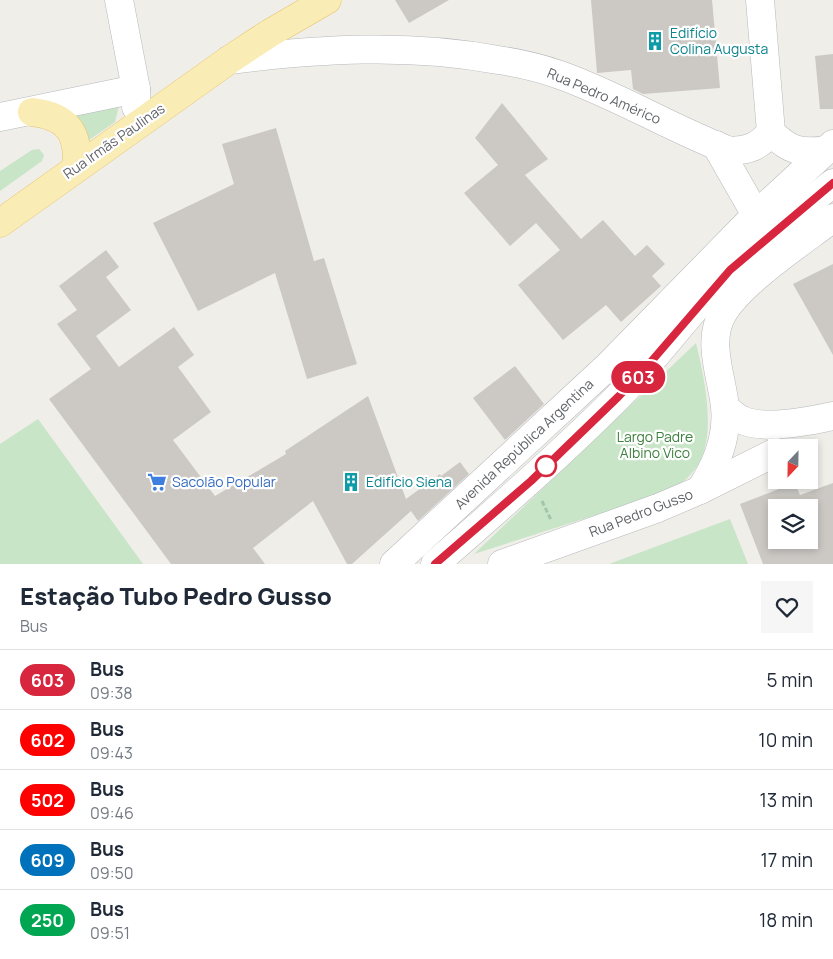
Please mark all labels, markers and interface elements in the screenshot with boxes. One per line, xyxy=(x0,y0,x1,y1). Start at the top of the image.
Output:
place label: Edifício Colina Augusta xyxy=(670,23,768,58)
building icon: Edifício Colina Augusta xyxy=(644,30,666,52)
street label: Rua Pedro Américo xyxy=(544,63,664,128)
street label: Rua Irmãs Paulinas xyxy=(59,98,168,183)
line badge: 603 xyxy=(609,361,667,393)
text: 603 xyxy=(621,365,655,389)
street label: Avenida República Argentina xyxy=(450,374,597,513)
park label: Largo Padre Albino Vico xyxy=(617,427,693,462)
north arrow xyxy=(768,439,818,489)
map controls xyxy=(768,439,818,549)
unlabelled marker xyxy=(535,455,557,477)
supermarket icon: Sacolão Popular xyxy=(146,471,168,493)
building icon: Edifício Siena xyxy=(340,471,362,493)
place label: Sacolão Popular xyxy=(172,472,276,491)
place label: Edifício Siena xyxy=(366,472,452,491)
street label: Rua Pedro Gusso xyxy=(586,484,695,541)
button: layers xyxy=(768,499,818,549)
text: Estação Tubo Pedro Gusso xyxy=(20,579,332,612)
button: heart xyxy=(761,581,813,633)
text: Bus xyxy=(20,615,48,637)
text: Bus xyxy=(90,656,124,682)
text: 5 min xyxy=(766,667,813,693)
text: 603 xyxy=(31,668,64,692)
text: 09:38 xyxy=(90,682,133,704)
text: Bus xyxy=(90,716,124,742)
text: 10 min xyxy=(758,727,813,753)
text: 602 xyxy=(31,728,64,752)
text: 09:43 xyxy=(90,742,133,764)
text: Bus xyxy=(90,776,124,802)
text: 13 min xyxy=(759,787,813,813)
text: 502 xyxy=(31,788,64,812)
text: 09:46 xyxy=(90,802,134,824)
text: Bus xyxy=(90,836,124,862)
text: 17 min xyxy=(760,847,813,873)
text: 609 xyxy=(30,848,65,872)
text: 09:50 xyxy=(90,862,133,884)
text: Bus xyxy=(90,896,124,922)
text: 18 min xyxy=(759,907,813,933)
text: 250 xyxy=(31,908,64,932)
text: 09:51 xyxy=(90,922,130,944)

